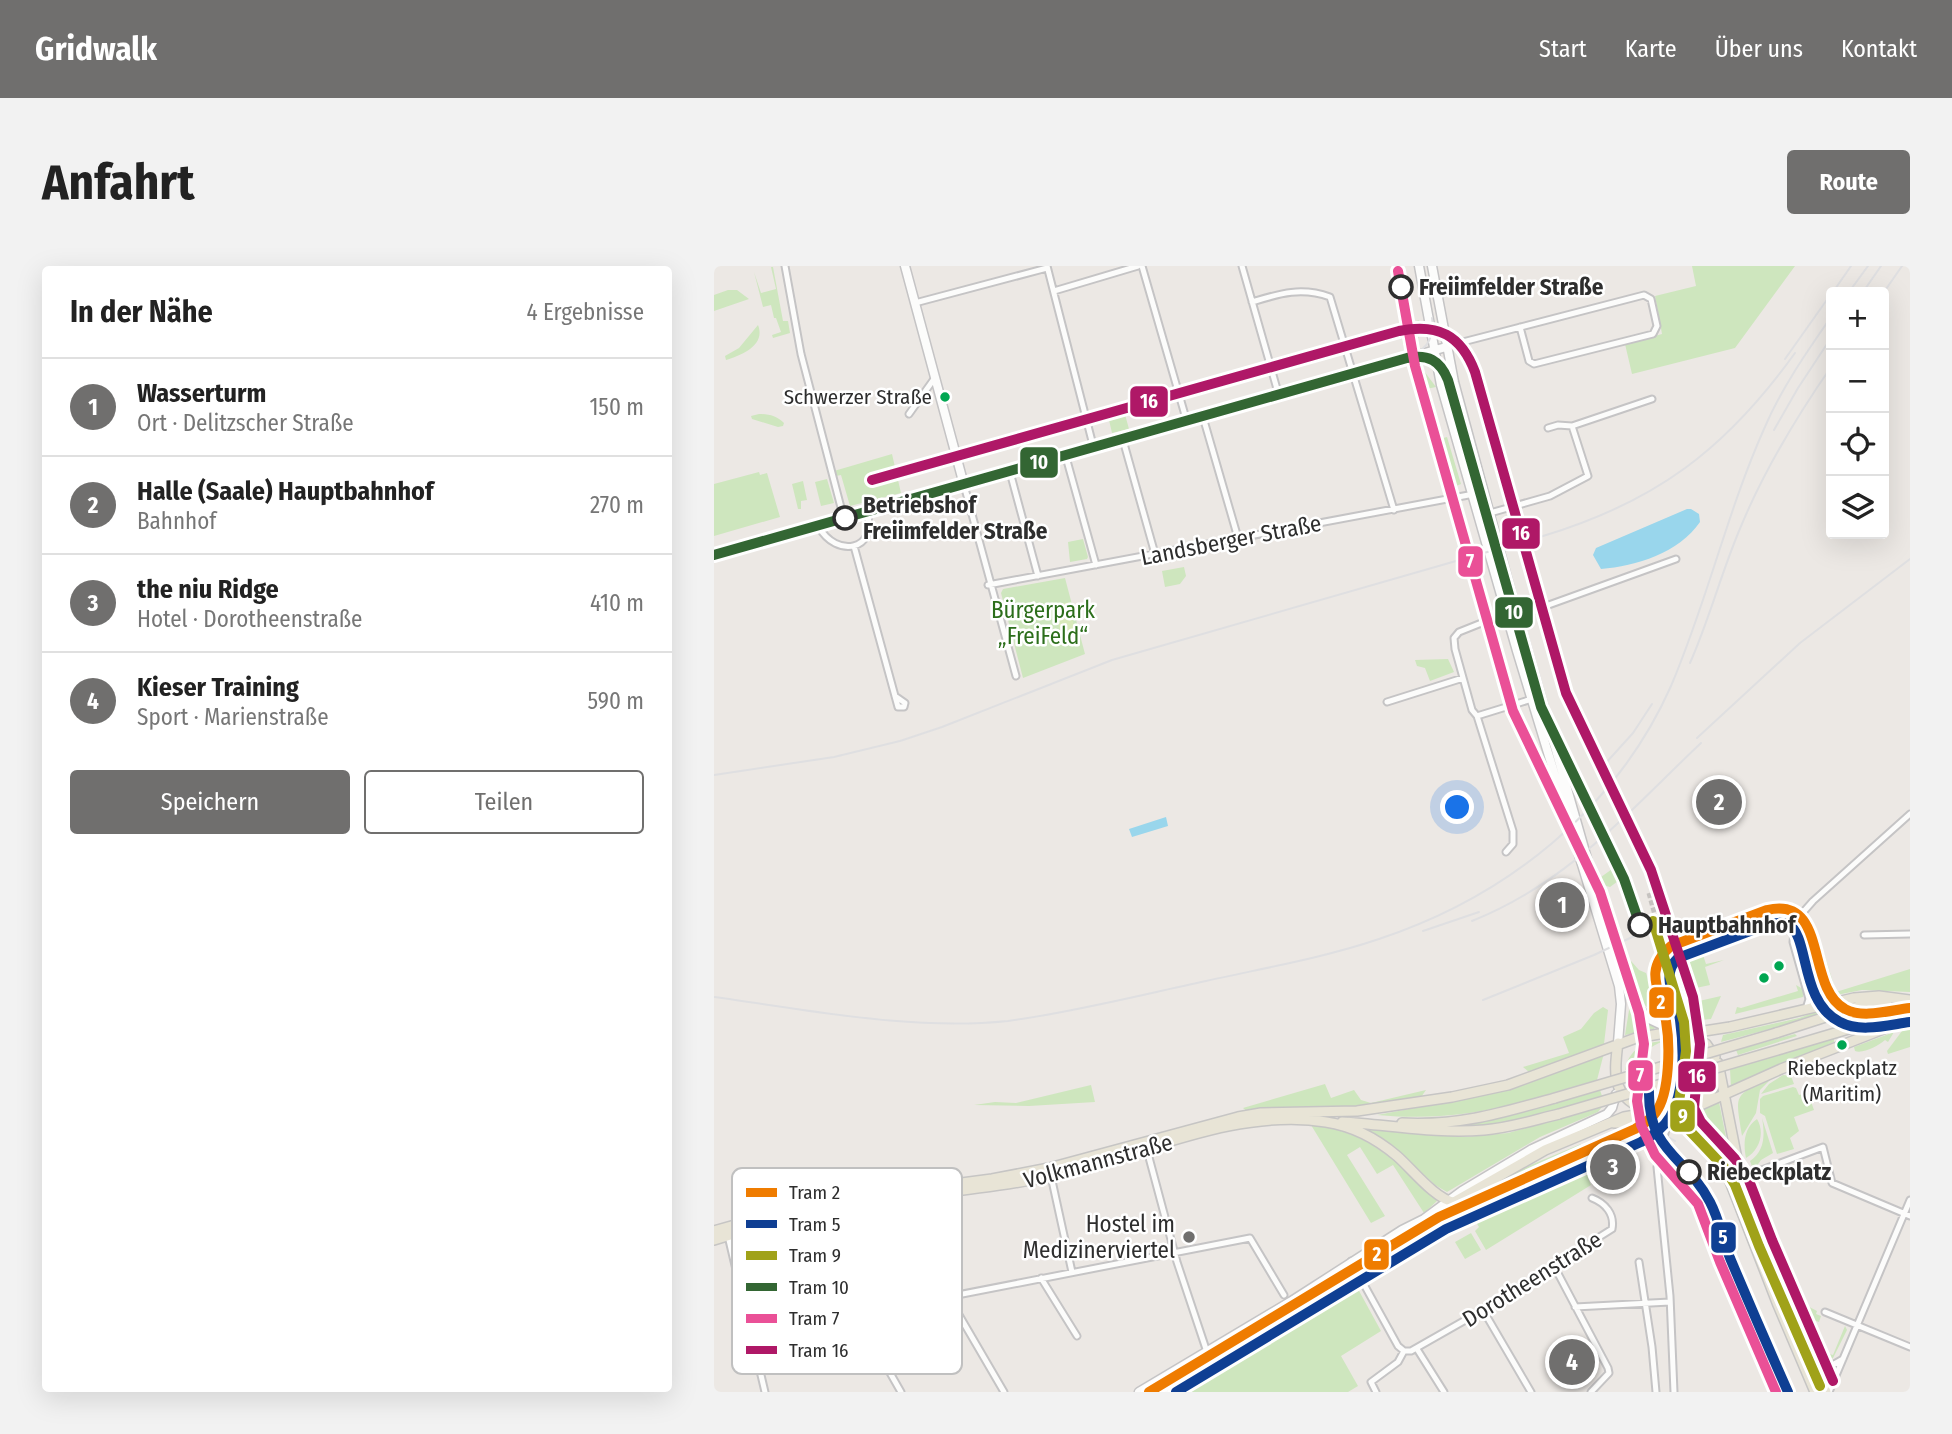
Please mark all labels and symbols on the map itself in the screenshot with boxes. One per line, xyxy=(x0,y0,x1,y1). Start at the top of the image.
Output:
place label: Freiimfelder Straße xyxy=(1419,273,1604,301)
marker: Freiimfelder Straße xyxy=(1389,275,1413,299)
place label: Schwerzer Straße xyxy=(784,384,932,410)
line badge: 16 xyxy=(1129,385,1169,418)
marker: Schwerzer Straße xyxy=(938,390,952,404)
text: 16 xyxy=(1140,390,1158,413)
line badge: 10 xyxy=(1019,446,1059,479)
text: 10 xyxy=(1030,451,1048,474)
place label: Betriebshof Freiimfelder Straße xyxy=(863,491,1048,545)
marker: Betriebshof Freiimfelder Straße xyxy=(833,506,857,530)
street label: Landsberger Straße xyxy=(1138,509,1324,571)
line badge: 16 xyxy=(1501,517,1541,550)
text: 16 xyxy=(1512,522,1530,545)
line badge: 7 xyxy=(1457,545,1484,578)
text: 7 xyxy=(1466,550,1474,573)
park label: Bürgerpark „FreiFeld“ xyxy=(991,596,1095,650)
line badge: 10 xyxy=(1494,596,1534,629)
text: 10 xyxy=(1505,601,1523,624)
pin: 2 xyxy=(1696,776,1742,828)
your location xyxy=(1440,790,1474,824)
pin: 1 xyxy=(1539,879,1585,931)
place label: Hauptbahnhof xyxy=(1658,911,1798,939)
marker: Hauptbahnhof xyxy=(1628,913,1652,937)
unlabelled marker xyxy=(1772,959,1786,973)
unlabelled marker xyxy=(1757,971,1771,985)
line badge: 2 xyxy=(1648,986,1675,1019)
text: 2 xyxy=(1656,991,1666,1014)
marker: Riebeckplatz (Maritim) xyxy=(1835,1038,1849,1052)
place label: Riebeckplatz (Maritim) xyxy=(1787,1055,1897,1107)
line badge: 7 xyxy=(1627,1059,1654,1092)
line badge: 16 xyxy=(1677,1060,1717,1093)
text: 7 xyxy=(1636,1064,1644,1087)
text: 16 xyxy=(1688,1065,1706,1088)
line badge: 9 xyxy=(1669,1099,1696,1133)
text: 9 xyxy=(1678,1105,1688,1128)
street label: Volkmannstraße xyxy=(1021,1128,1175,1194)
pin: 3 xyxy=(1590,1141,1636,1193)
place label: Riebeckplatz xyxy=(1707,1158,1832,1186)
marker: Riebeckplatz xyxy=(1677,1160,1701,1184)
legend xyxy=(732,1168,962,1374)
text: Tram 2 xyxy=(789,1181,840,1204)
place label: Hostel im Medizinerviertel xyxy=(1023,1210,1175,1264)
text: Tram 5 xyxy=(789,1213,840,1236)
line badge: 5 xyxy=(1710,1221,1737,1254)
street label: Dorotheenstraße xyxy=(1457,1225,1607,1333)
text: 5 xyxy=(1718,1226,1728,1249)
marker: Hostel im Medizinerviertel xyxy=(1181,1229,1197,1245)
line badge: 2 xyxy=(1363,1238,1390,1271)
text: 2 xyxy=(1372,1243,1382,1266)
text: Tram 9 xyxy=(789,1244,841,1267)
text: Tram 10 xyxy=(789,1276,849,1299)
text: Tram 7 xyxy=(789,1307,840,1330)
pin: 4 xyxy=(1549,1336,1595,1388)
text: Tram 16 xyxy=(789,1339,849,1362)

